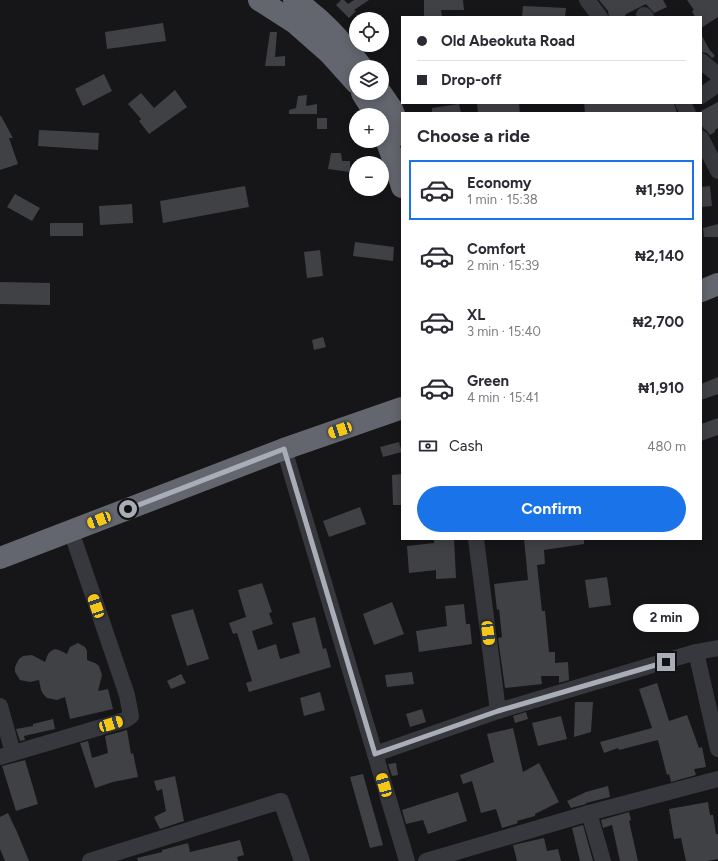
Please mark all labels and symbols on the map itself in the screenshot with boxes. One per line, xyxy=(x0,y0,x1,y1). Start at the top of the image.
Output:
car xyxy=(327,420,353,440)
route start xyxy=(119,500,137,518)
car xyxy=(86,510,112,530)
car xyxy=(86,593,106,619)
callout: 2 min xyxy=(633,604,699,632)
car xyxy=(481,620,495,646)
route end xyxy=(657,653,675,671)
car xyxy=(98,715,124,733)
car xyxy=(375,772,393,798)

